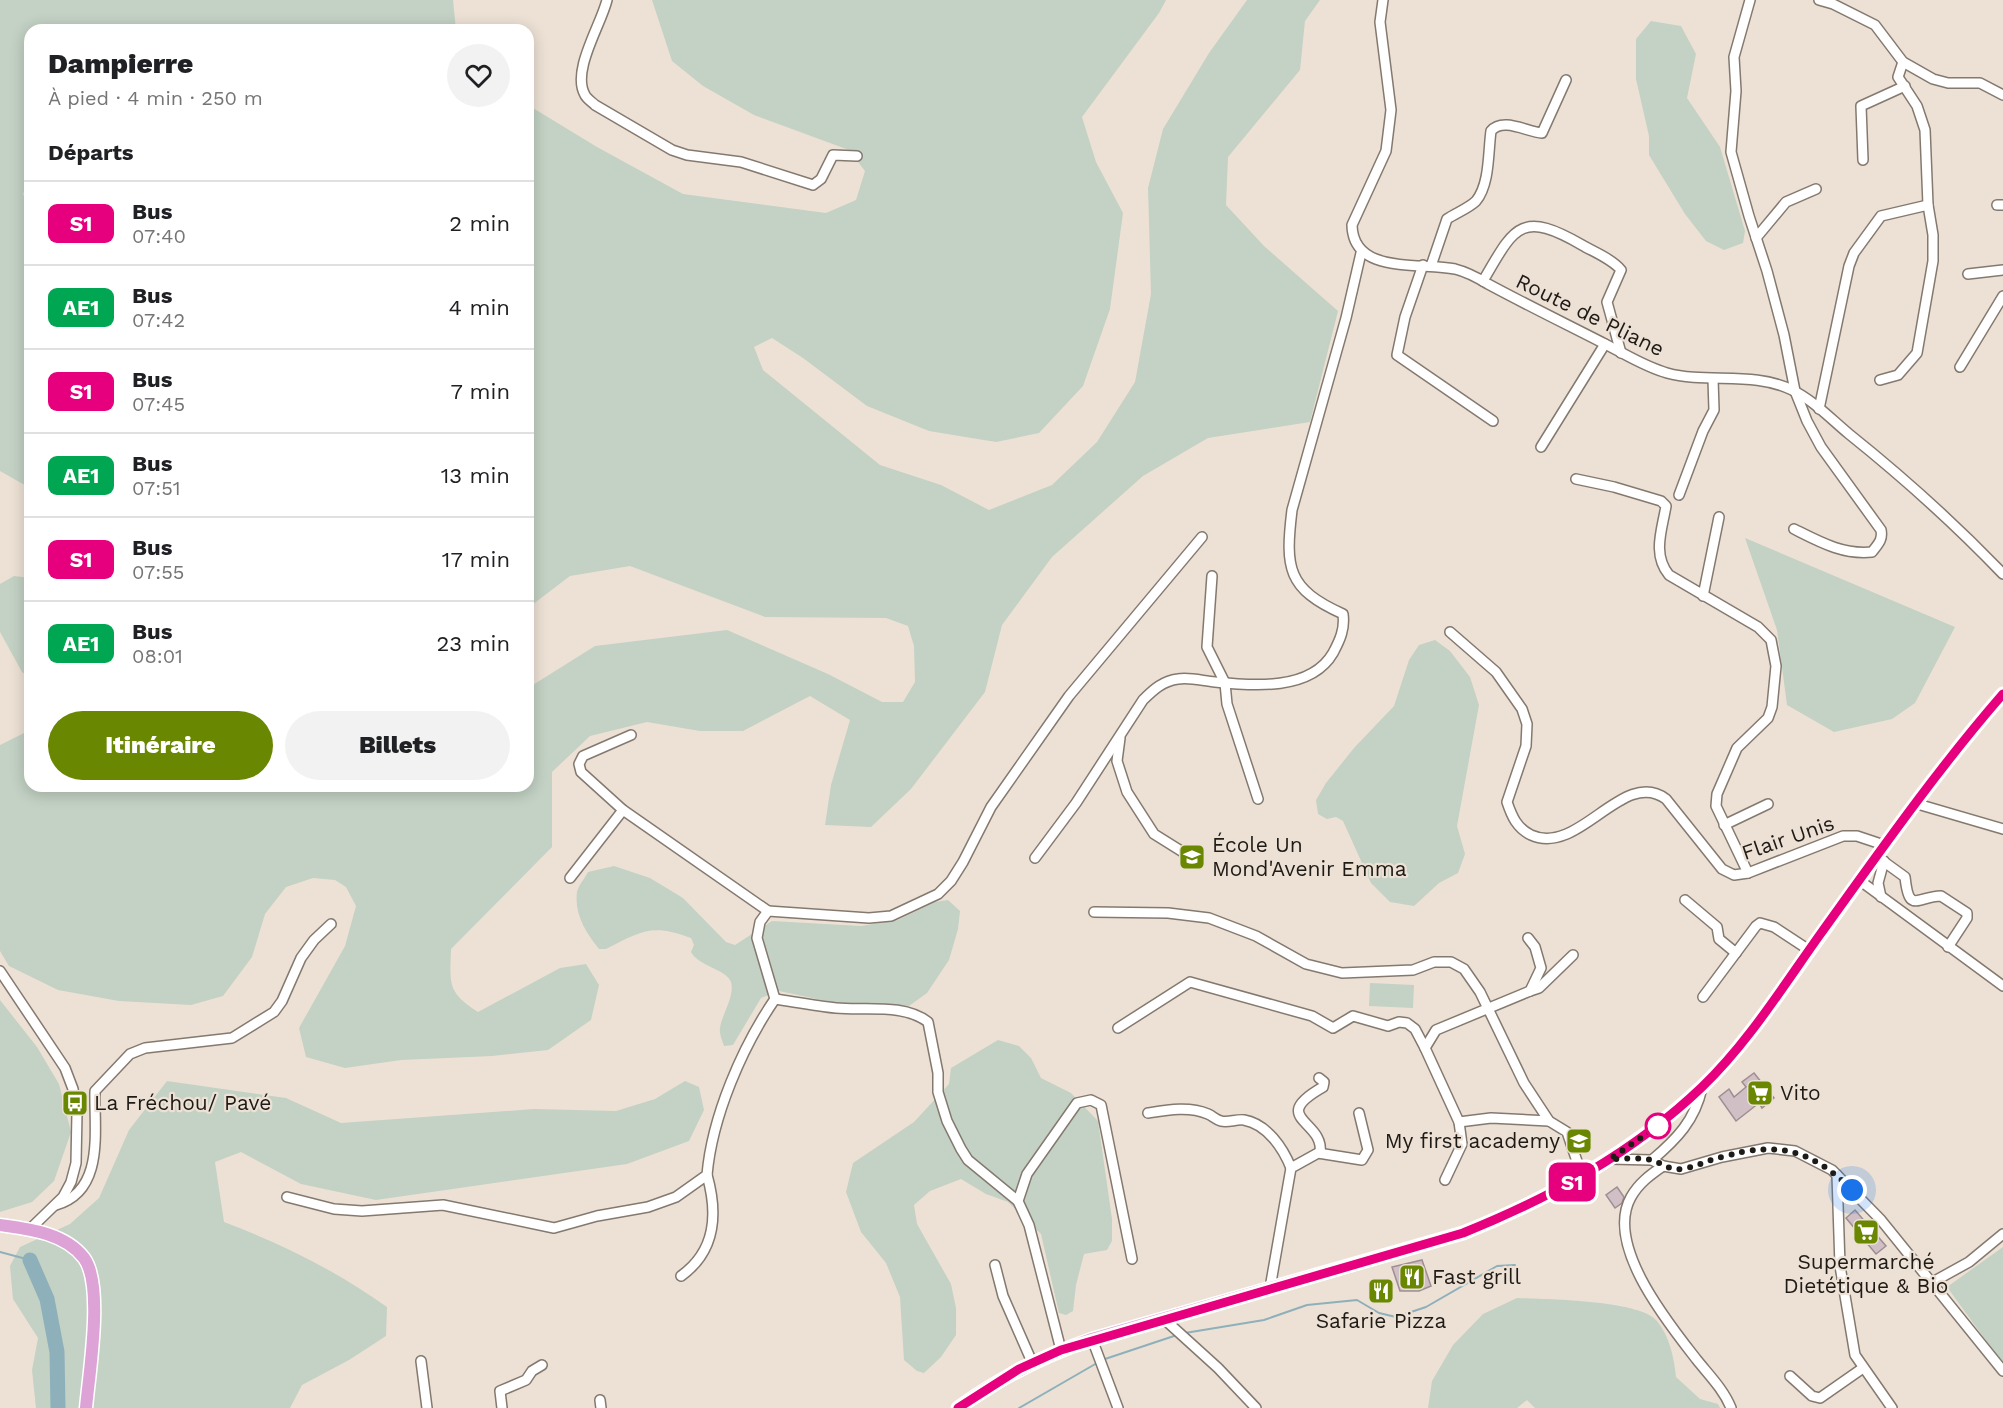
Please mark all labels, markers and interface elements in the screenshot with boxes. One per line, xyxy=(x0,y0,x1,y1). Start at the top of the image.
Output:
button: heart xyxy=(447,44,510,107)
text: Dampierre xyxy=(48,47,193,80)
text: À pied · 4 min · 250 m xyxy=(48,86,263,110)
text: Départs xyxy=(48,140,134,165)
text: Bus xyxy=(132,199,172,224)
text: S1 xyxy=(70,211,92,236)
text: 2 min xyxy=(449,211,510,236)
text: 07:40 xyxy=(132,224,186,248)
street label: Route de Pliane xyxy=(1512,268,1668,361)
text: Bus xyxy=(132,283,172,308)
text: AE1 xyxy=(63,295,99,320)
text: 4 min xyxy=(449,295,510,320)
text: 07:42 xyxy=(132,308,185,332)
text: Bus xyxy=(132,367,172,392)
text: S1 xyxy=(70,379,92,404)
text: 7 min xyxy=(450,379,510,404)
text: 07:45 xyxy=(132,392,185,416)
text: Bus xyxy=(132,451,172,476)
text: AE1 xyxy=(63,463,99,488)
text: 13 min xyxy=(441,463,510,488)
text: 07:51 xyxy=(132,476,181,500)
text: Bus xyxy=(132,535,172,560)
text: S1 xyxy=(70,547,92,572)
text: 17 min xyxy=(442,547,510,572)
text: 07:55 xyxy=(132,560,184,584)
text: Bus xyxy=(132,619,172,644)
text: AE1 xyxy=(63,631,99,656)
text: 23 min xyxy=(436,631,510,656)
text: 08:01 xyxy=(132,644,183,668)
button: Itinéraire xyxy=(48,711,273,780)
button: Billets xyxy=(285,711,510,780)
street label: Flair Unis xyxy=(1738,810,1837,865)
place label: École Un Mond'Avenir Emma xyxy=(1212,832,1407,881)
school or university icon: École Un Mond'Avenir Emma xyxy=(1177,842,1207,872)
supermarket icon: Vito xyxy=(1745,1078,1775,1108)
place label: Vito xyxy=(1780,1080,1821,1105)
bus stop icon: La Fréchou/ Pavé xyxy=(60,1088,90,1118)
place label: La Fréchou/ Pavé xyxy=(94,1090,271,1115)
unlabelled marker xyxy=(1645,1113,1671,1139)
school or university icon: My first academy xyxy=(1564,1126,1594,1156)
place label: My first academy xyxy=(1385,1128,1560,1153)
line badge: S1 xyxy=(1545,1162,1599,1202)
text: S1 xyxy=(1561,1170,1583,1195)
your location xyxy=(1837,1175,1867,1205)
supermarket icon: Supermarché Dietétique & Bio xyxy=(1851,1217,1881,1247)
place label: Supermarché Dietétique & Bio xyxy=(1784,1249,1948,1298)
restaurant icon: Fast grill xyxy=(1397,1262,1427,1292)
place label: Fast grill xyxy=(1432,1264,1521,1289)
restaurant icon: Safarie Pizza xyxy=(1366,1276,1396,1306)
place label: Safarie Pizza xyxy=(1316,1308,1446,1333)

